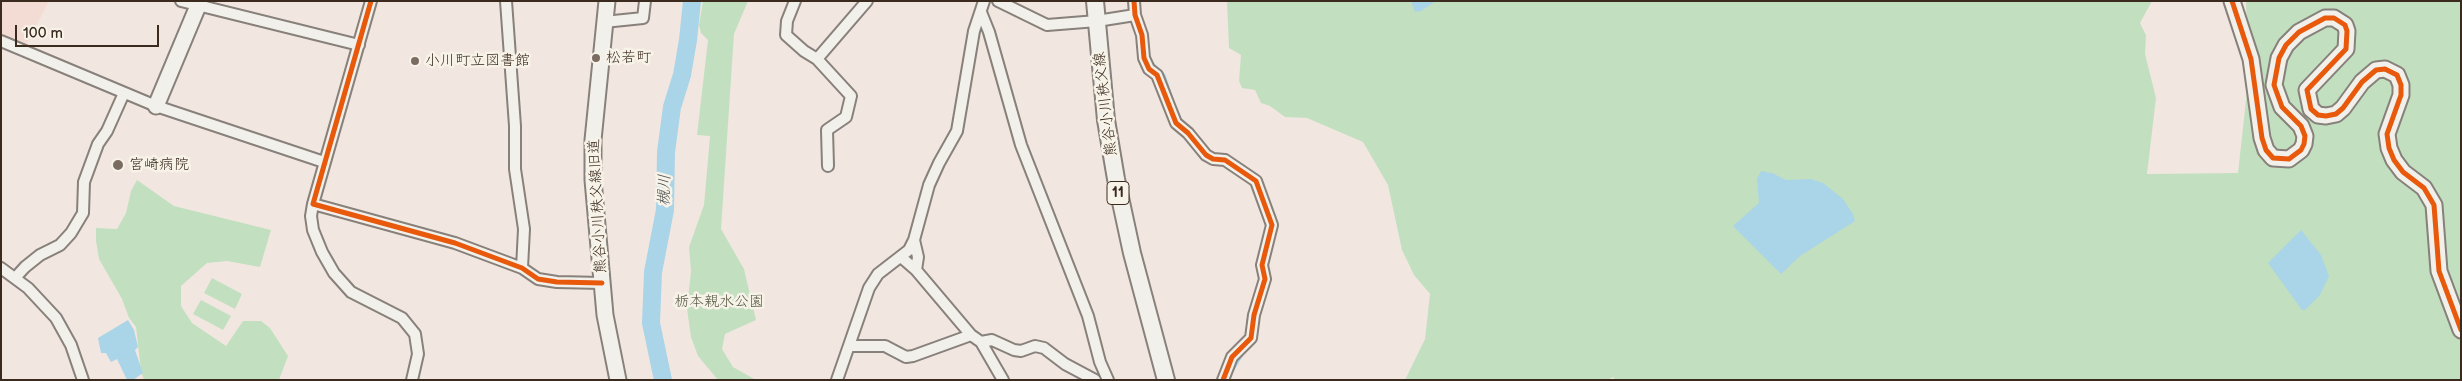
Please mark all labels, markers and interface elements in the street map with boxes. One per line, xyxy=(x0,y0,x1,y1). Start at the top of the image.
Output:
scale bar xyxy=(18,15,161,47)
text: 100 m xyxy=(23,24,63,43)
place label: 松若町 xyxy=(606,49,651,67)
street label: 熊谷小川秩父線 xyxy=(1091,51,1121,157)
place label: 小川町立図書館 xyxy=(425,52,530,70)
marker: 松若町 xyxy=(590,52,602,64)
marker: 小川町立図書館 xyxy=(409,55,421,67)
street label: 熊谷小川秩父線旧道 xyxy=(585,138,611,274)
place label: 宮崎病院 xyxy=(129,156,189,174)
marker: 宮崎病院 xyxy=(111,158,125,172)
water label: 槻川 xyxy=(655,174,675,206)
road number: 11 xyxy=(1107,182,1129,204)
park label: 栃本親水公園 xyxy=(674,293,764,311)

